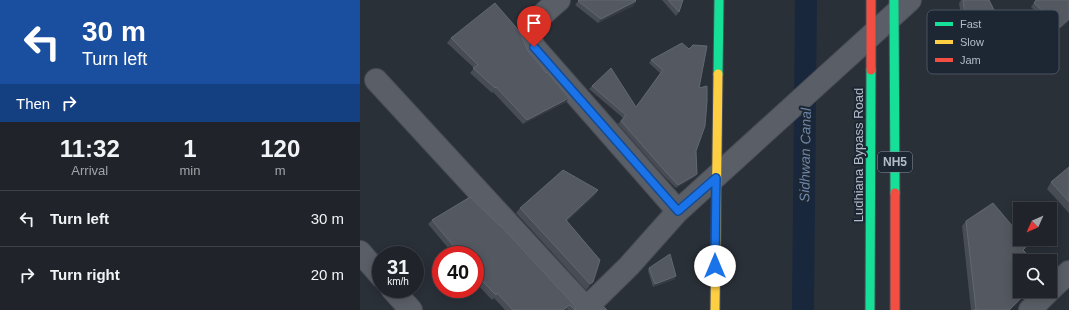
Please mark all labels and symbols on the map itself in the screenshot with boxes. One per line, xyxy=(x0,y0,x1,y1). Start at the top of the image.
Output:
pin xyxy=(517,6,551,47)
legend xyxy=(927,10,1059,74)
text: Fast xyxy=(960,18,981,30)
text: Slow xyxy=(960,36,984,48)
text: Jam xyxy=(960,54,981,66)
street label: Ludhiana Bypass Road xyxy=(851,88,866,222)
water label: Sidhwan Canal xyxy=(796,107,814,202)
road number: NH5 xyxy=(878,152,912,172)
north arrow xyxy=(1013,202,1057,246)
position arrow xyxy=(694,245,736,287)
speed limit sign: 40 xyxy=(432,246,484,298)

